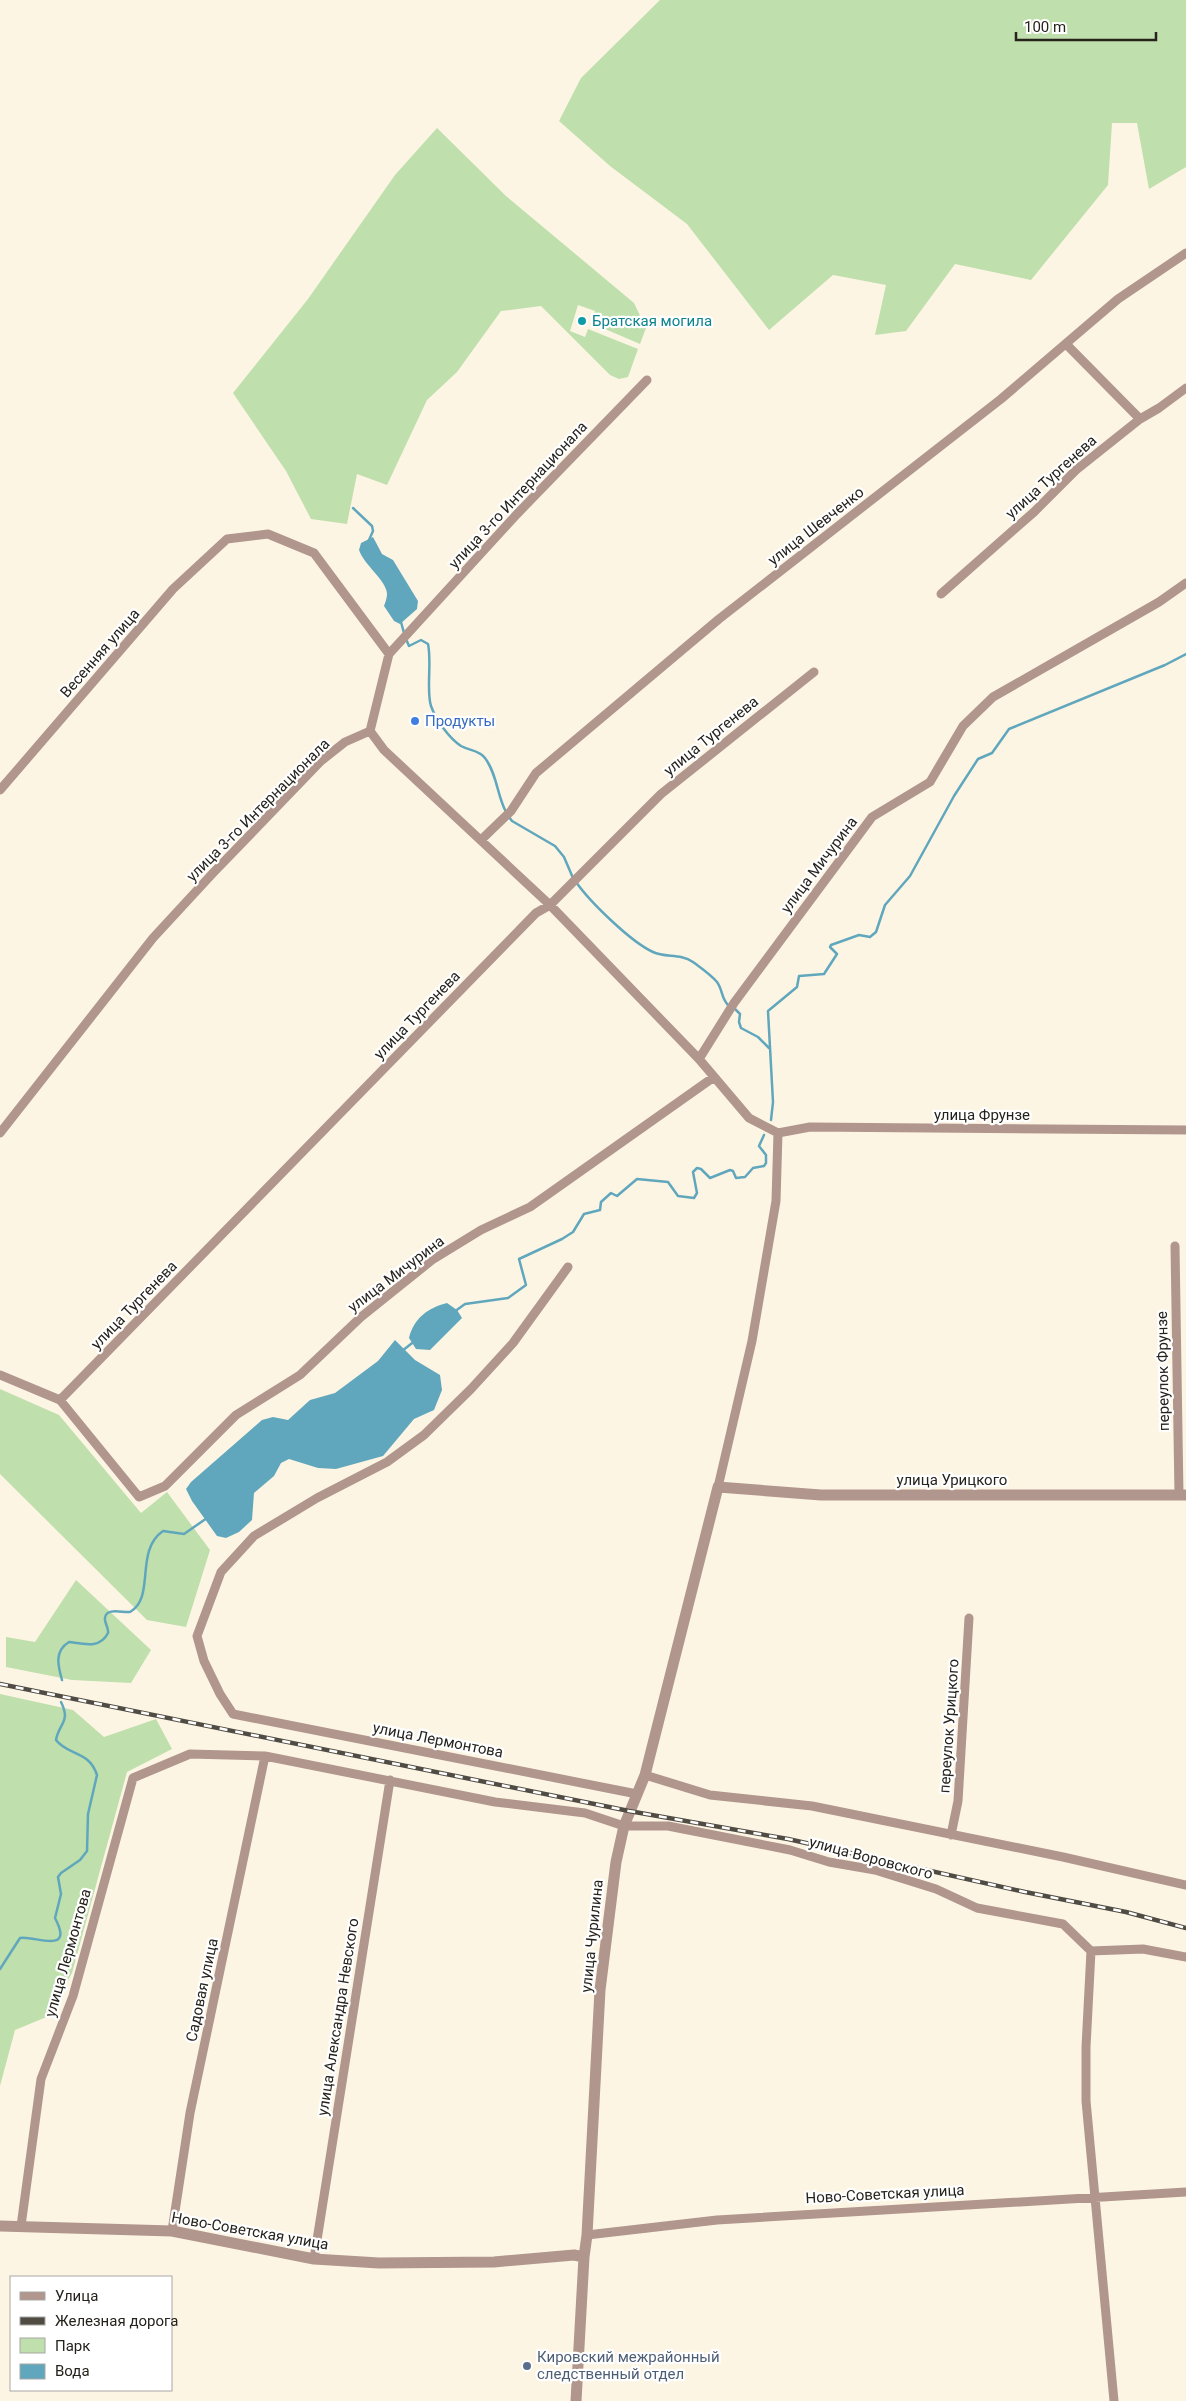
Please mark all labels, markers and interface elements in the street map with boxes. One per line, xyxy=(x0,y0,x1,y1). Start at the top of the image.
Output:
scale bar xyxy=(1016,10,1156,42)
text: 100 m xyxy=(1024,18,1066,36)
place label: Братская могила xyxy=(592,312,712,330)
marker: Братская могила xyxy=(576,315,588,327)
street label: улица 3-го Интернационала xyxy=(445,418,591,572)
street label: улица Тургенева xyxy=(1002,432,1100,522)
street label: улица Шевченко xyxy=(764,483,868,569)
street label: Весенняя улица xyxy=(57,605,143,701)
street label: улица Тургенева xyxy=(660,693,762,779)
place label: Продукты xyxy=(425,712,495,730)
marker: Продукты xyxy=(409,715,421,727)
street label: улица 3-го Интернационала xyxy=(183,735,333,885)
street label: улица Мичурина xyxy=(777,813,861,917)
street label: улица Тургенева xyxy=(370,967,464,1063)
street label: улица Фрунзе xyxy=(934,1106,1030,1124)
street label: улица Мичурина xyxy=(344,1232,448,1316)
street label: улица Тургенева xyxy=(87,1257,181,1353)
street label: переулок Фрунзе xyxy=(1153,1311,1173,1431)
street label: улица Урицкого xyxy=(897,1471,1007,1489)
street label: переулок Урицкого xyxy=(935,1658,963,1794)
street label: улица Лермонтова xyxy=(371,1719,505,1761)
street label: улица Воровского xyxy=(807,1833,935,1883)
street label: улица Чурилина xyxy=(577,1879,607,1993)
street label: улица Лермонтова xyxy=(41,1887,95,2019)
street label: улица Александра Невского xyxy=(313,1917,363,2117)
street label: Садовая улица xyxy=(182,1937,222,2043)
street label: Ново-Советская улица xyxy=(805,2181,965,2207)
street label: Ново-Советская улица xyxy=(170,2208,330,2254)
legend xyxy=(10,2276,172,2391)
text: Улица xyxy=(55,2287,98,2305)
text: Железная дорога xyxy=(55,2312,178,2330)
text: Парк xyxy=(55,2337,90,2355)
place label: Кировский межрайонный следственный отдел xyxy=(537,2348,720,2383)
marker: Кировский межрайонный следственный отдел xyxy=(521,2360,533,2372)
text: Вода xyxy=(55,2362,90,2380)

